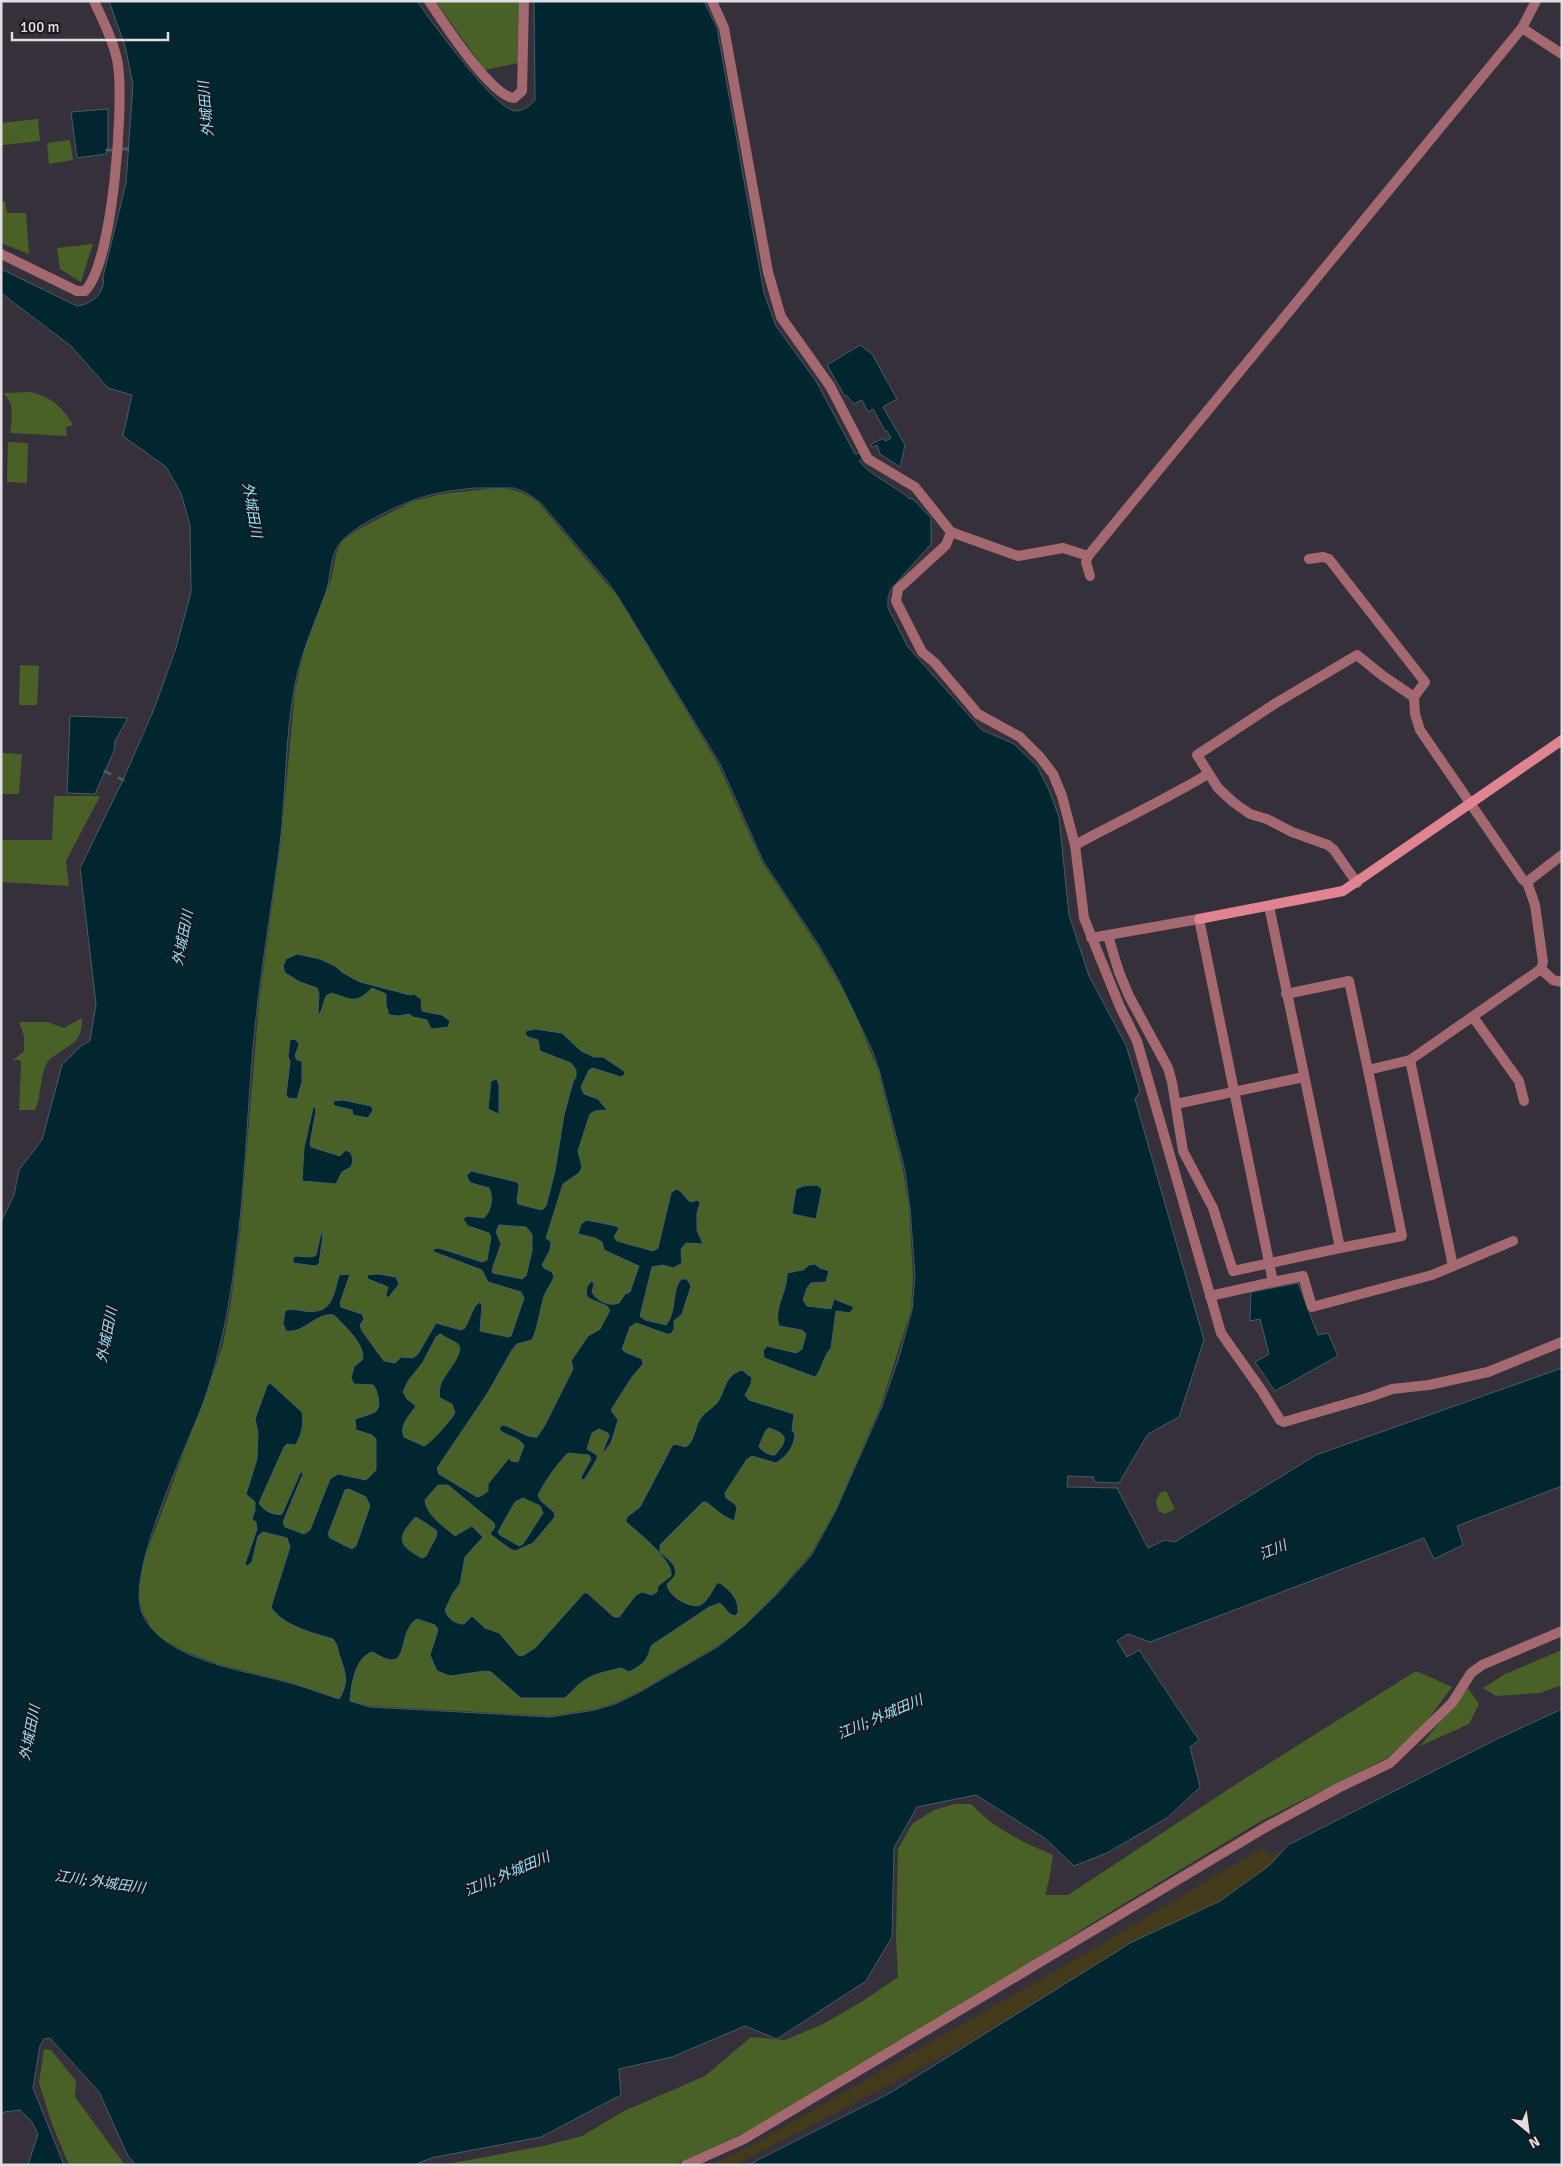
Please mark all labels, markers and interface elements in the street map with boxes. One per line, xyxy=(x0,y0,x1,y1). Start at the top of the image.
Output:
scale bar xyxy=(12,10,169,42)
text: 100 m xyxy=(20,18,60,36)
water label: 外城田川 xyxy=(195,78,217,138)
water label: 外城田川 xyxy=(239,481,266,541)
water label: 外城田川 xyxy=(169,907,197,967)
water label: 外城田川 xyxy=(93,1304,121,1364)
water label: 江川 xyxy=(1257,1536,1291,1563)
water label: 江川; 外城田川 xyxy=(835,1691,927,1743)
water label: 外城田川 xyxy=(16,1702,44,1762)
water label: 江川; 外城田川 xyxy=(462,1848,554,1900)
water label: 江川; 外城田川 xyxy=(54,1867,148,1897)
north arrow xyxy=(1503,2106,1553,2156)
text: N xyxy=(1526,2132,1542,2152)

